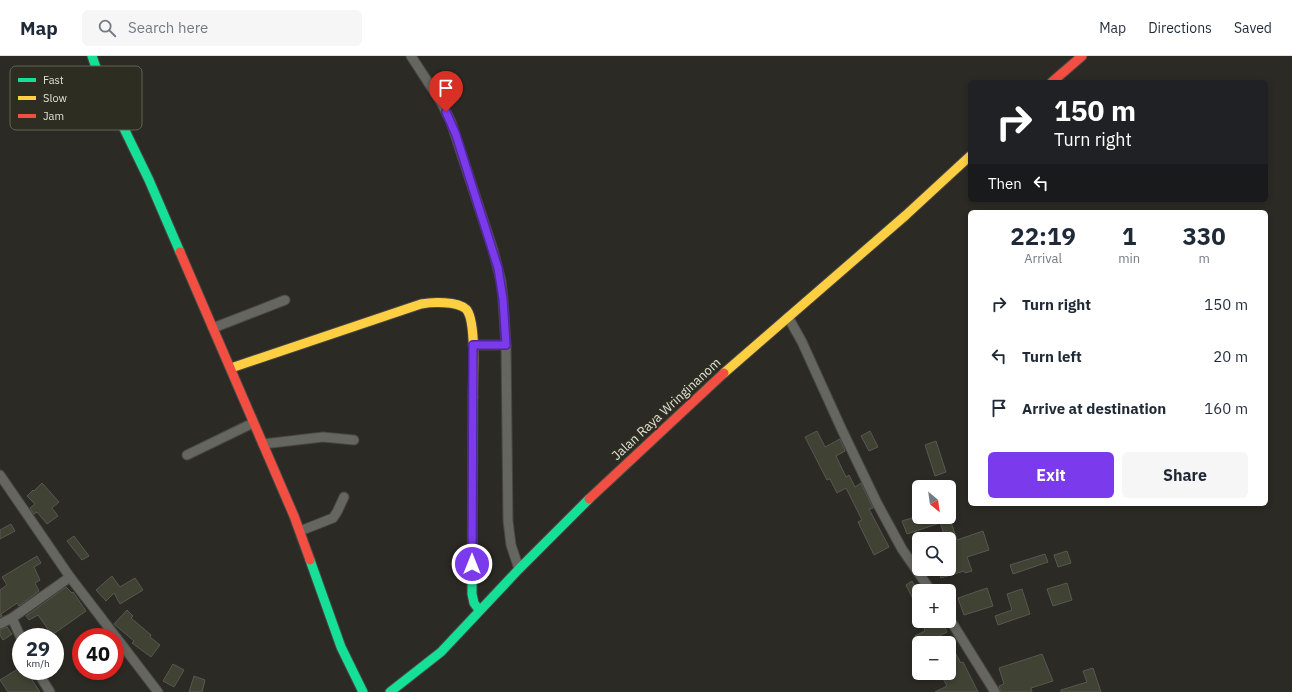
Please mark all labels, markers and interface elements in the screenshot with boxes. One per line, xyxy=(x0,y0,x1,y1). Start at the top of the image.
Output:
search box xyxy=(82,10,362,46)
text: Map xyxy=(20,16,58,40)
icon: search xyxy=(96,17,118,39)
text: Search here xyxy=(128,18,208,37)
text: Map xyxy=(1099,19,1126,37)
text: Directions xyxy=(1148,19,1212,37)
text: Saved xyxy=(1234,19,1272,37)
legend xyxy=(10,66,142,130)
pin xyxy=(429,71,463,112)
text: Fast xyxy=(43,73,64,87)
icon: arrive xyxy=(435,77,457,99)
text: Slow xyxy=(43,91,67,105)
text: 150 m xyxy=(1054,92,1136,129)
icon: right xyxy=(988,96,1040,148)
text: Jam xyxy=(43,109,64,123)
text: Turn right xyxy=(1054,128,1132,151)
icon: left xyxy=(1030,172,1052,194)
text: Then xyxy=(988,174,1022,193)
text: 22:19 xyxy=(1010,220,1076,252)
text: 1 xyxy=(1122,220,1136,252)
text: 330 xyxy=(1182,220,1226,252)
text: Arrival xyxy=(1024,250,1062,267)
text: min xyxy=(1118,250,1140,267)
text: m xyxy=(1198,250,1210,267)
icon: right xyxy=(988,293,1010,315)
text: Turn right xyxy=(1022,295,1091,314)
text: 150 m xyxy=(1204,295,1248,314)
icon: left xyxy=(988,345,1010,367)
text: Turn left xyxy=(1022,347,1082,366)
text: 20 m xyxy=(1213,347,1248,366)
street label: Jalan Raya Wringinanom xyxy=(608,354,724,464)
icon: arrive xyxy=(988,397,1010,419)
text: Arrive at destination xyxy=(1022,399,1166,418)
text: 160 m xyxy=(1204,399,1248,418)
button: Exit xyxy=(988,452,1114,498)
button: Share xyxy=(1122,452,1248,498)
north arrow xyxy=(912,480,956,524)
map controls xyxy=(912,480,956,680)
button: search xyxy=(912,532,956,576)
position arrow xyxy=(451,543,493,585)
button: + xyxy=(912,584,956,628)
speed limit sign: 40 xyxy=(72,628,124,680)
text: 29 xyxy=(26,635,50,662)
button: − xyxy=(912,636,956,680)
text: km/h xyxy=(26,657,50,670)

